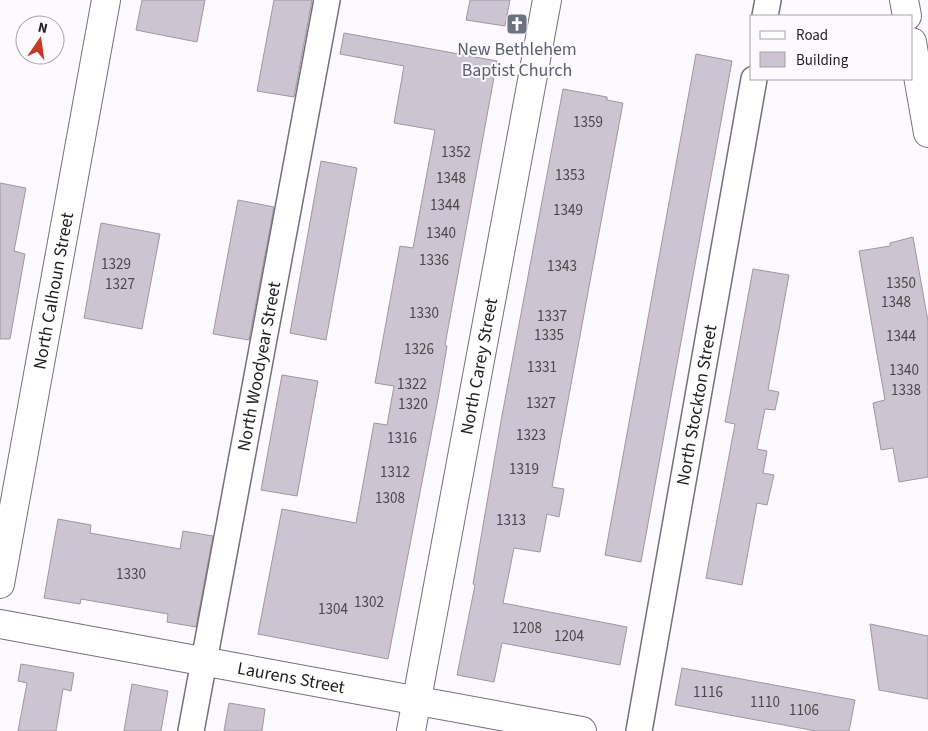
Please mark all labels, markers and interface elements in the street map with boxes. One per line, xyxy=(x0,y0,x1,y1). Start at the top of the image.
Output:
church icon: New Bethlehem Baptist Church xyxy=(505,12,529,36)
north arrow xyxy=(15,15,65,65)
legend xyxy=(750,15,913,80)
text: N xyxy=(36,18,49,39)
text: Road xyxy=(796,25,828,46)
place label: New Bethlehem Baptist Church xyxy=(457,37,577,83)
text: Building xyxy=(796,50,849,71)
house number: 1359 xyxy=(573,112,603,133)
house number: 1352 xyxy=(441,142,471,163)
house number: 1353 xyxy=(555,165,585,186)
house number: 1348 xyxy=(436,168,466,189)
house number: 1344 xyxy=(430,195,460,216)
house number: 1349 xyxy=(553,200,583,221)
street label: North Calhoun Street xyxy=(27,210,80,371)
house number: 1340 xyxy=(426,223,456,244)
house number: 1336 xyxy=(419,250,449,271)
house number: 1329 xyxy=(101,254,131,275)
house number: 1343 xyxy=(547,256,577,277)
house number: 1350 xyxy=(886,273,916,294)
house number: 1327 xyxy=(105,274,135,295)
street label: North Woodyear Street xyxy=(231,279,287,453)
house number: 1348 xyxy=(881,292,911,313)
street label: North Carey Street xyxy=(454,296,504,437)
house number: 1330 xyxy=(409,303,439,324)
house number: 1337 xyxy=(537,306,567,327)
street label: North Stockton Street xyxy=(670,323,723,487)
house number: 1335 xyxy=(534,325,564,346)
house number: 1344 xyxy=(886,326,916,347)
house number: 1326 xyxy=(404,339,434,360)
house number: 1331 xyxy=(527,357,557,378)
house number: 1340 xyxy=(889,360,919,381)
house number: 1322 xyxy=(397,374,427,395)
house number: 1338 xyxy=(891,380,921,401)
house number: 1327 xyxy=(526,393,556,414)
house number: 1320 xyxy=(398,394,428,415)
house number: 1323 xyxy=(516,425,546,446)
house number: 1316 xyxy=(387,428,417,449)
house number: 1319 xyxy=(509,459,539,480)
house number: 1312 xyxy=(380,462,410,483)
house number: 1308 xyxy=(375,488,405,509)
house number: 1313 xyxy=(496,510,526,531)
house number: 1330 xyxy=(116,564,146,585)
house number: 1302 xyxy=(354,592,384,613)
house number: 1304 xyxy=(318,599,348,620)
house number: 1208 xyxy=(512,618,542,639)
house number: 1204 xyxy=(554,626,584,647)
street label: Laurens Street xyxy=(235,655,347,700)
house number: 1116 xyxy=(693,682,723,703)
house number: 1110 xyxy=(750,692,780,713)
house number: 1106 xyxy=(789,700,819,721)

